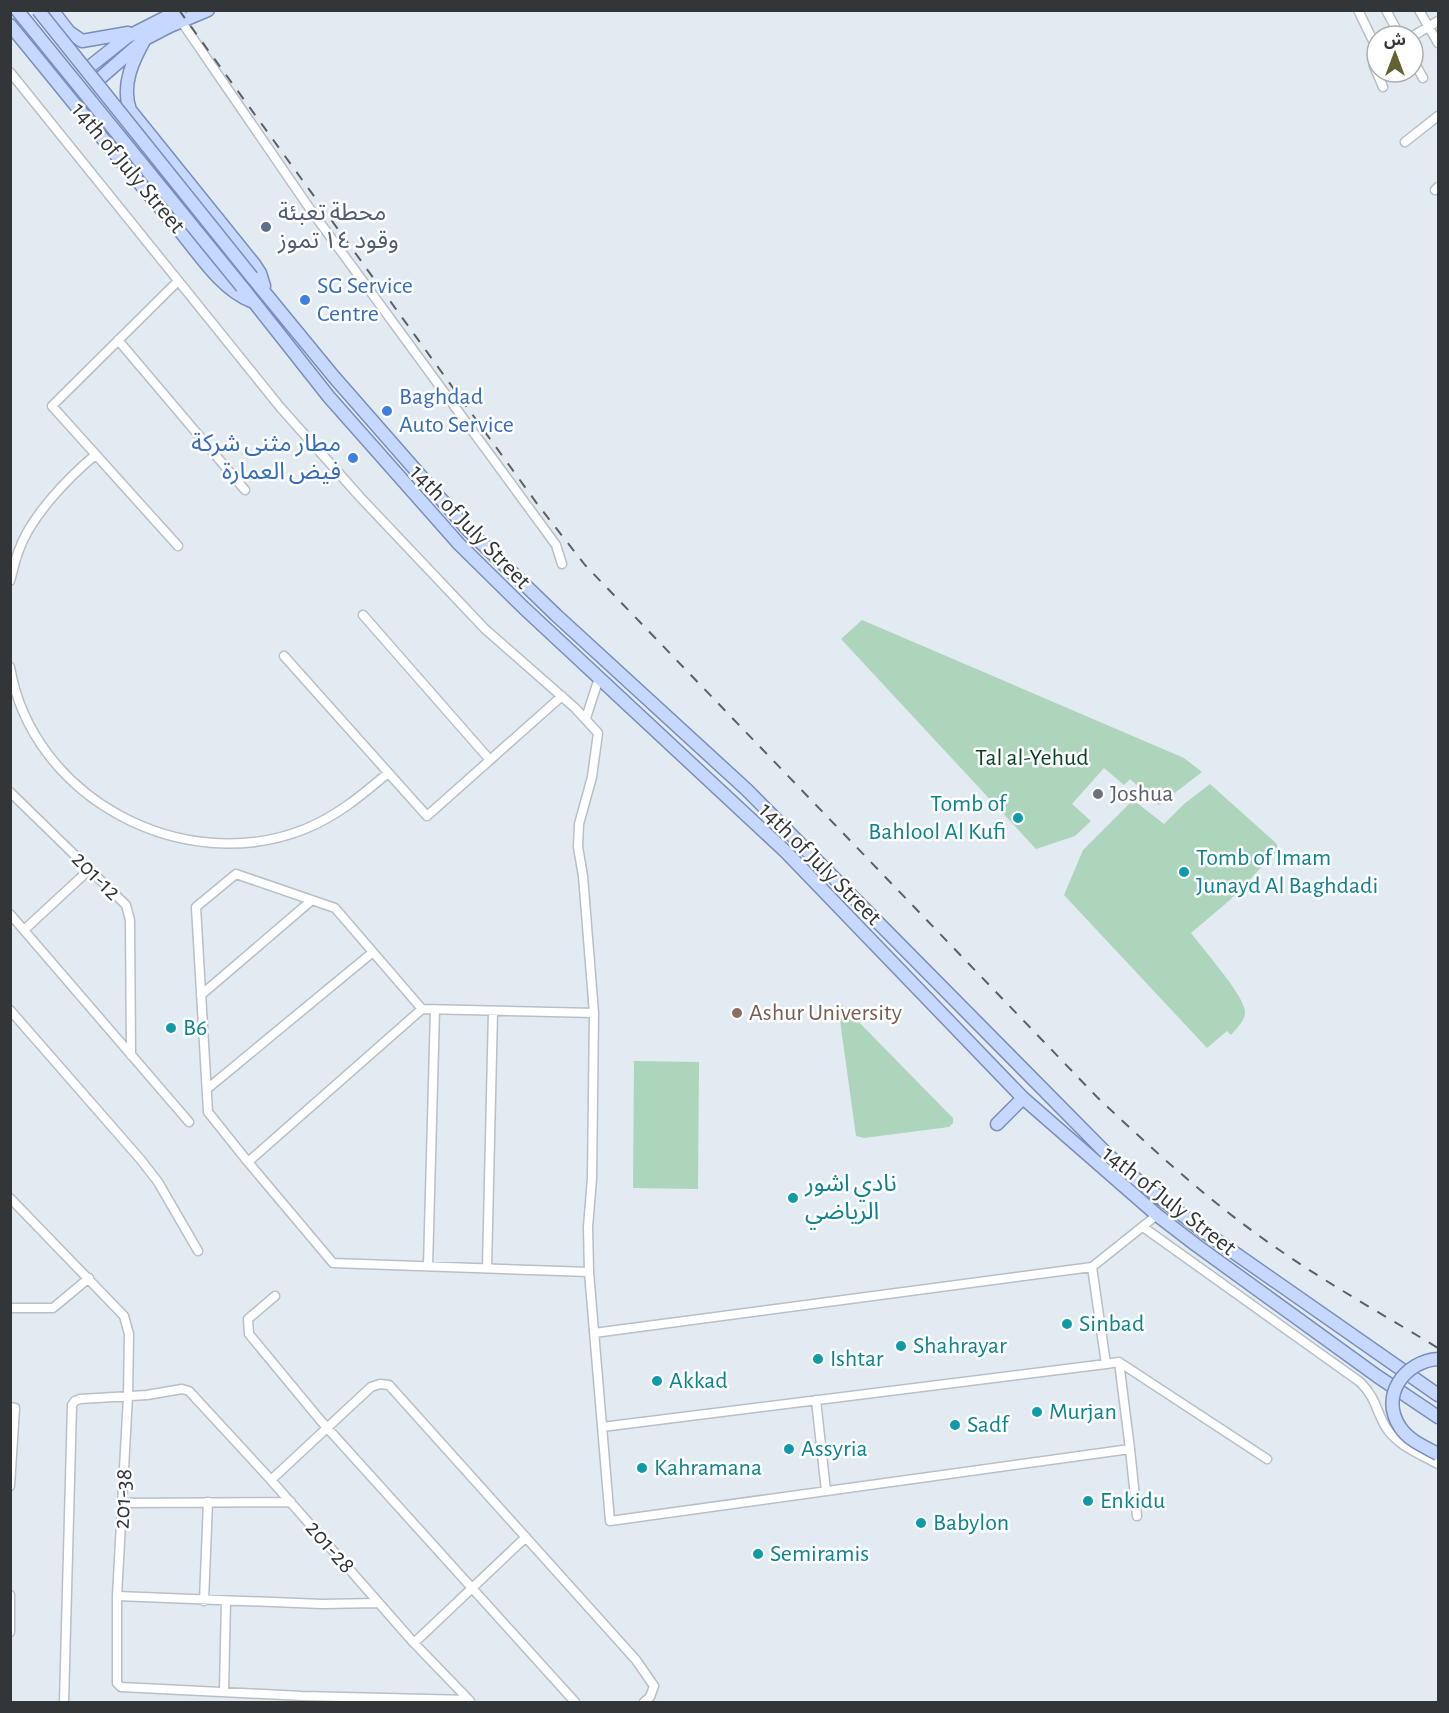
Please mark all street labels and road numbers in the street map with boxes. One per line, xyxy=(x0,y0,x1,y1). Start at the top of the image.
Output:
street label: 14th of July Street xyxy=(67,98,190,238)
street label: 14th of July Street xyxy=(405,460,535,594)
street label: 14th of July Street xyxy=(754,798,886,930)
street label: 201-12 xyxy=(67,847,125,905)
street label: 14th of July Street xyxy=(1098,1142,1241,1261)
street label: 201-38 xyxy=(109,1468,137,1530)
street label: 201-28 xyxy=(301,1516,359,1578)

